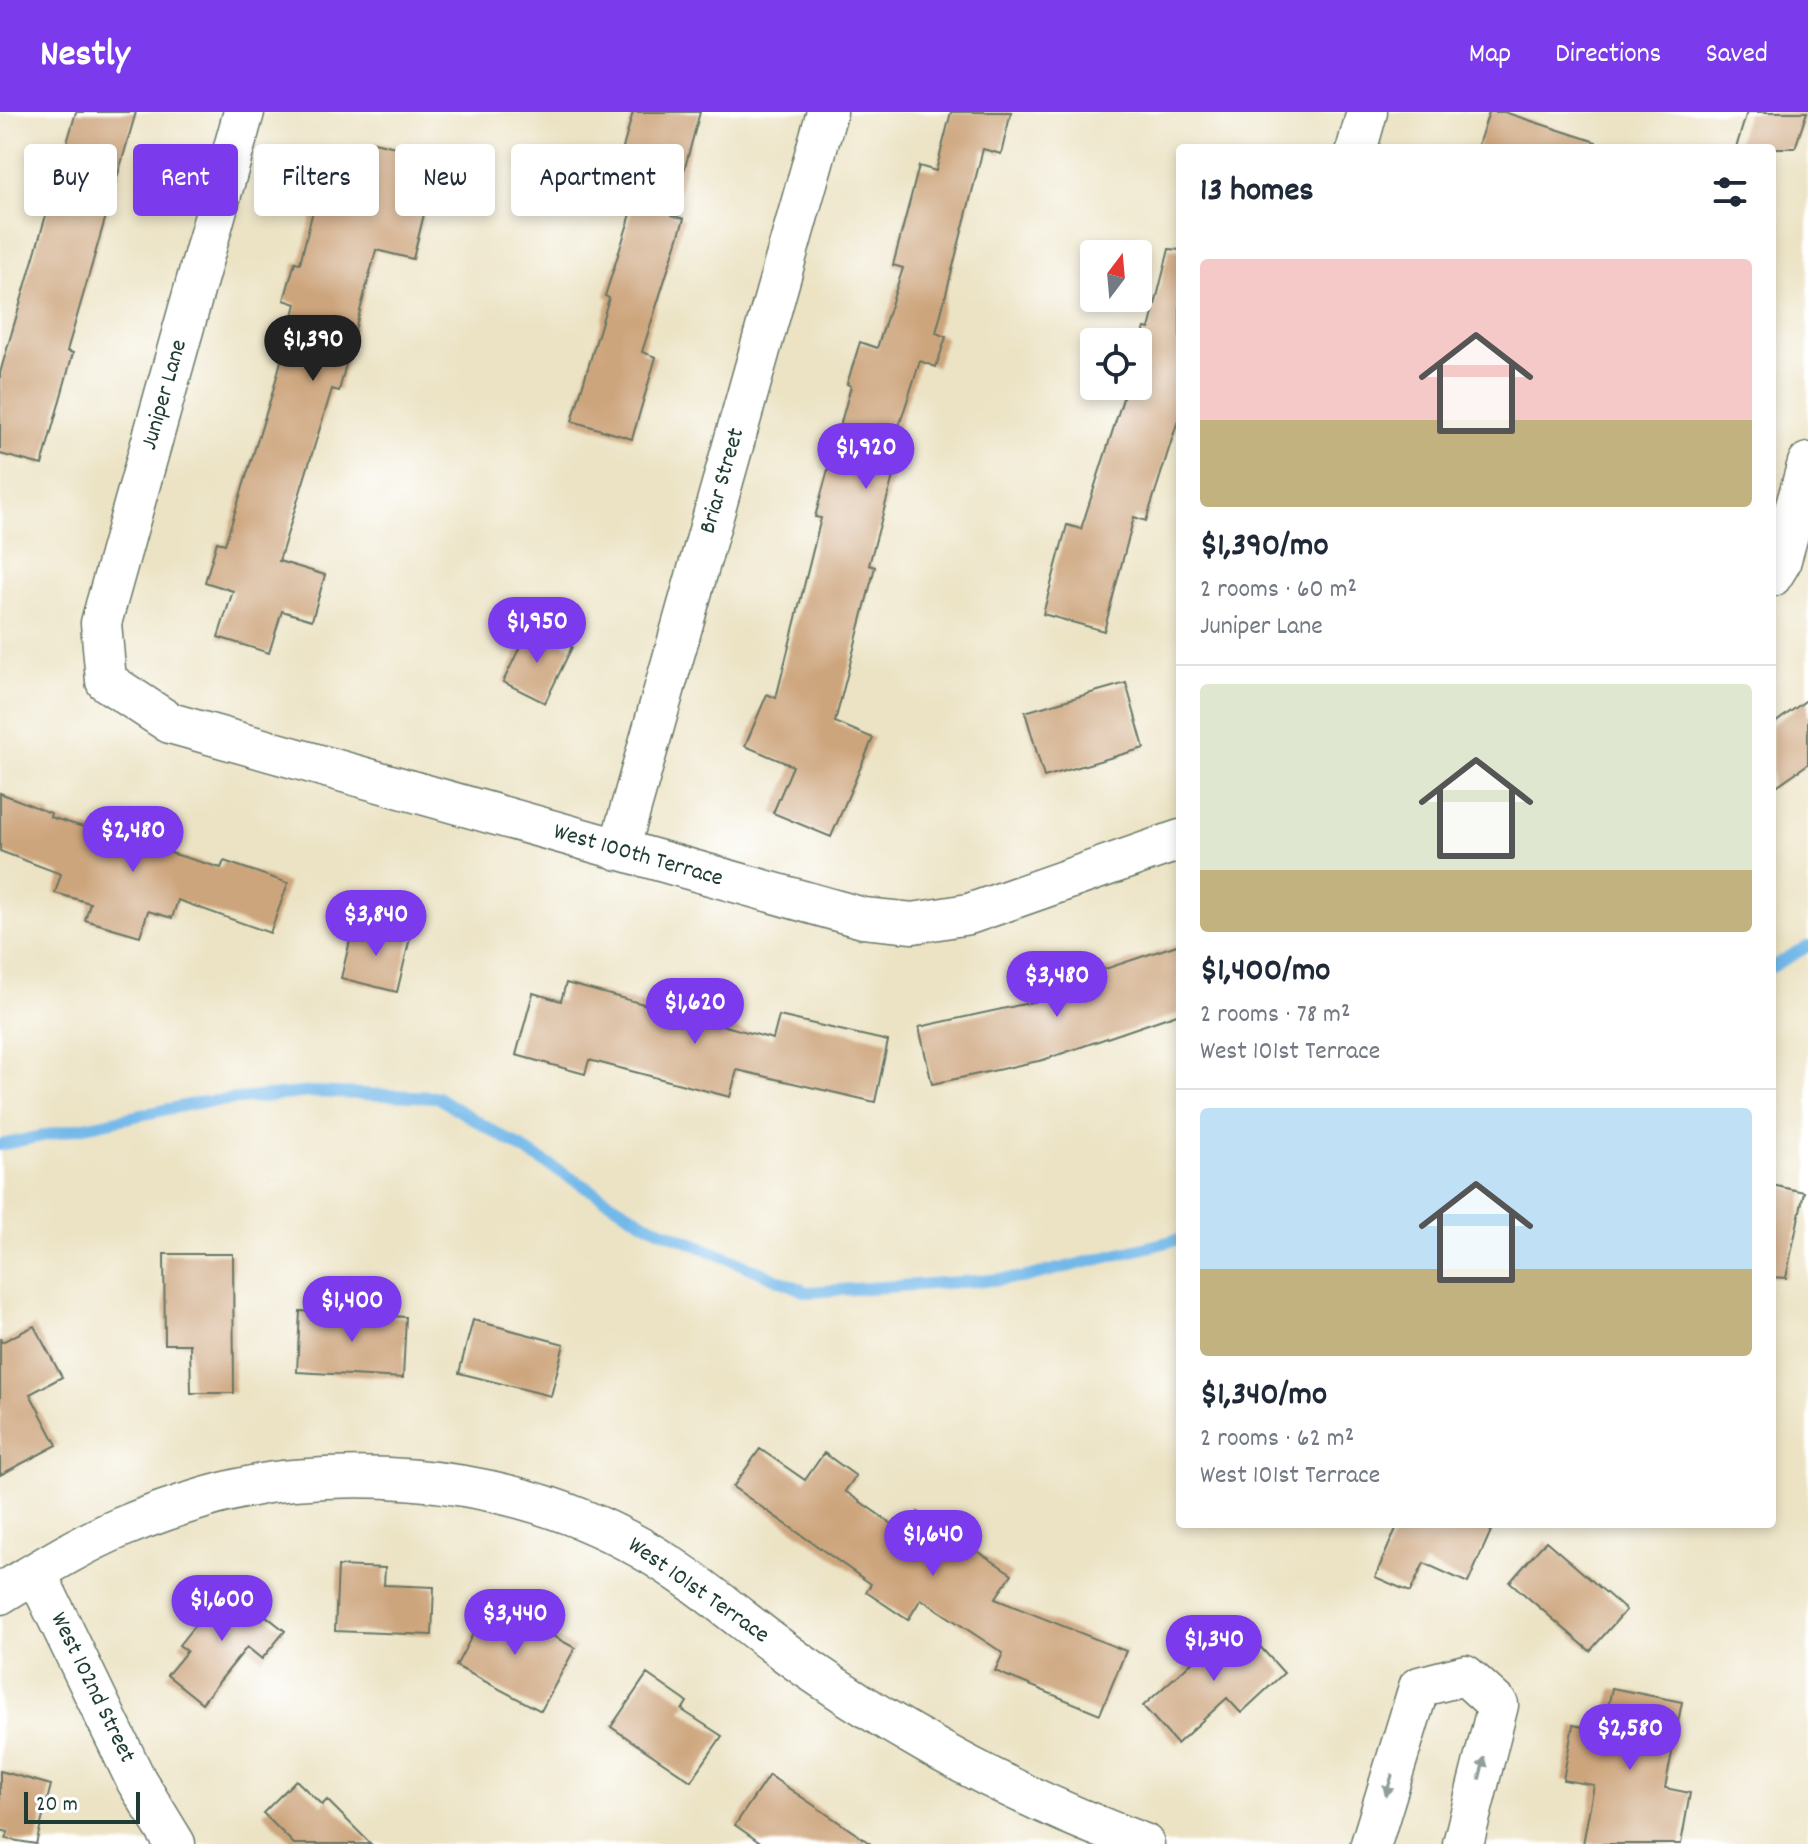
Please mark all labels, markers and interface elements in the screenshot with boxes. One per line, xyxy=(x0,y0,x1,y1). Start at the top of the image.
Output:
text: Nestly xyxy=(40,29,130,84)
text: Map xyxy=(1469,36,1511,76)
text: Directions xyxy=(1555,36,1661,76)
text: Saved xyxy=(1705,36,1768,76)
chip: Buy xyxy=(24,144,117,216)
chip: Rent xyxy=(133,144,238,216)
chip: Filters xyxy=(254,144,379,216)
chip: New xyxy=(395,144,495,216)
chip: Apartment xyxy=(511,144,684,216)
text: 13 homes xyxy=(1200,168,1314,217)
icon: filters xyxy=(1708,170,1752,214)
north arrow xyxy=(1080,240,1152,312)
map controls xyxy=(1080,240,1152,400)
icon: home xyxy=(1404,311,1548,455)
pin: $1,390 xyxy=(248,315,378,383)
text: $1,390 xyxy=(282,322,344,359)
button: locate xyxy=(1080,328,1152,400)
street label: Juniper Lane xyxy=(133,336,197,454)
pin: $1,920 xyxy=(801,423,931,491)
street label: Briar Street xyxy=(692,424,754,538)
text: $1,920 xyxy=(835,430,897,467)
text: $1,390/mo xyxy=(1200,523,1329,572)
text: 2 rooms · 60 m² xyxy=(1200,572,1357,609)
pin: $1,950 xyxy=(472,597,602,665)
text: $1,950 xyxy=(506,604,568,641)
text: Juniper Lane xyxy=(1200,609,1323,646)
icon: home xyxy=(1404,736,1548,880)
pin: $2,480 xyxy=(68,806,198,874)
text: $2,480 xyxy=(101,813,165,850)
street label: West 100th Terrace xyxy=(549,816,727,896)
pin: $3,840 xyxy=(311,890,441,958)
text: $3,840 xyxy=(343,897,409,934)
text: $1,400/mo xyxy=(1200,948,1331,997)
pin: $3,480 xyxy=(992,951,1122,1019)
text: $3,480 xyxy=(1024,958,1090,995)
pin: $1,620 xyxy=(630,978,760,1046)
text: $1,620 xyxy=(664,985,726,1022)
text: 2 rooms · 78 m² xyxy=(1200,997,1350,1034)
text: West 101st Terrace xyxy=(1200,1034,1380,1071)
icon: home xyxy=(1404,1160,1548,1304)
pin: $1,400 xyxy=(287,1276,417,1344)
text: $1,400 xyxy=(321,1283,383,1320)
text: $1,340/mo xyxy=(1200,1372,1327,1421)
text: 2 rooms · 62 m² xyxy=(1200,1421,1354,1458)
text: West 101st Terrace xyxy=(1200,1458,1380,1495)
pin: $1,640 xyxy=(868,1510,998,1578)
text: $1,640 xyxy=(902,1517,964,1554)
street label: West 101st Terrace xyxy=(620,1529,776,1653)
pin: $1,600 xyxy=(157,1575,287,1643)
text: $1,600 xyxy=(190,1582,254,1619)
pin: $3,440 xyxy=(450,1589,580,1657)
text: $3,440 xyxy=(482,1596,548,1633)
street label: West 102nd Street xyxy=(41,1607,143,1769)
pin: $1,340 xyxy=(1149,1615,1279,1683)
text: $1,340 xyxy=(1184,1622,1244,1659)
pin: $2,580 xyxy=(1565,1704,1695,1772)
text: $2,580 xyxy=(1597,1711,1663,1748)
one-way arrow xyxy=(1476,1756,1489,1781)
one-way arrow xyxy=(1382,1773,1395,1797)
scale bar xyxy=(24,1788,140,1824)
text: 20 m xyxy=(36,1790,78,1821)

